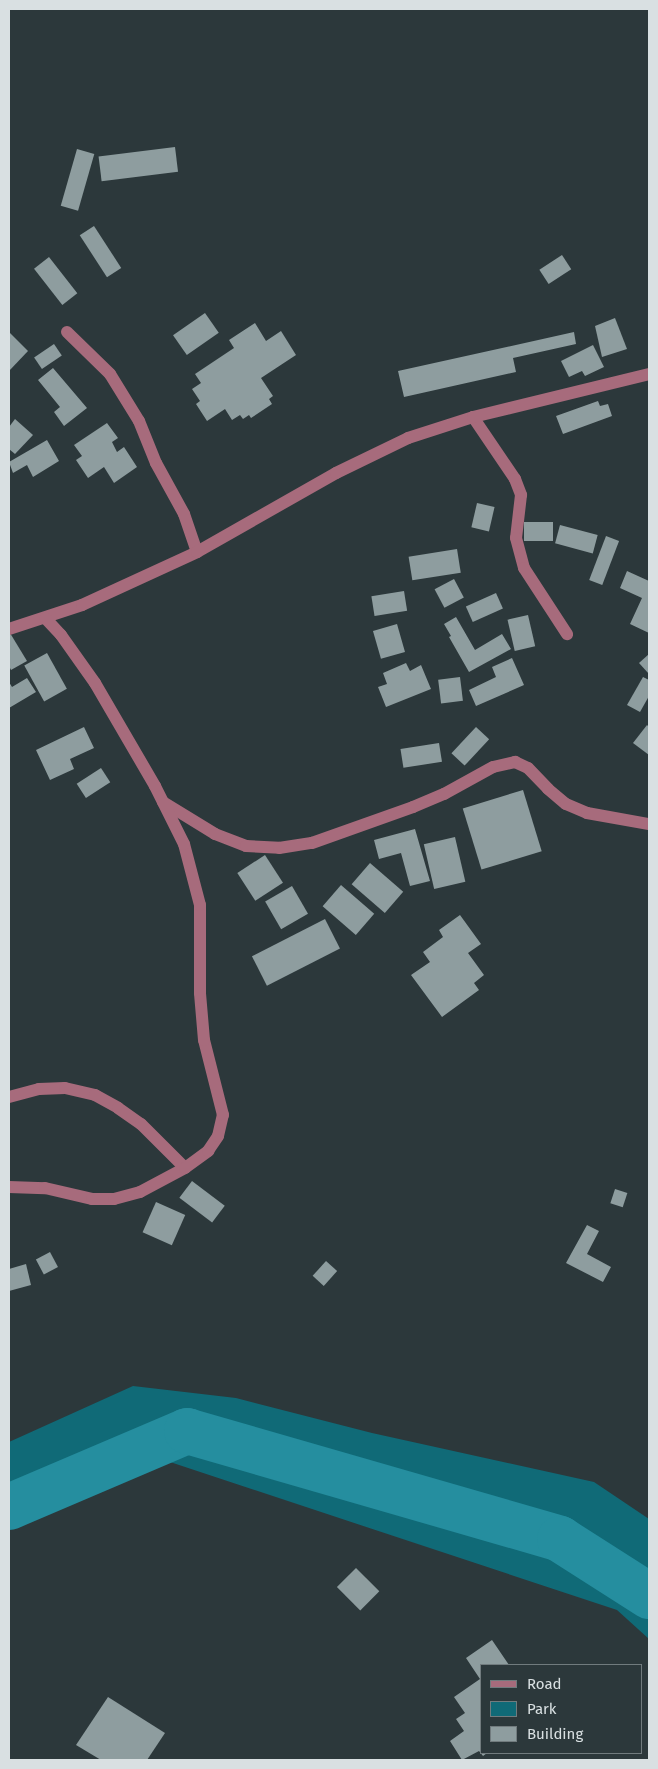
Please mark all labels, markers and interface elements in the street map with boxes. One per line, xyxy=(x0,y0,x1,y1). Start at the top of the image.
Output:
legend xyxy=(480,1664,643,1754)
text: Road xyxy=(527,1675,562,1693)
text: Park xyxy=(527,1700,557,1718)
text: Building xyxy=(527,1725,583,1743)

